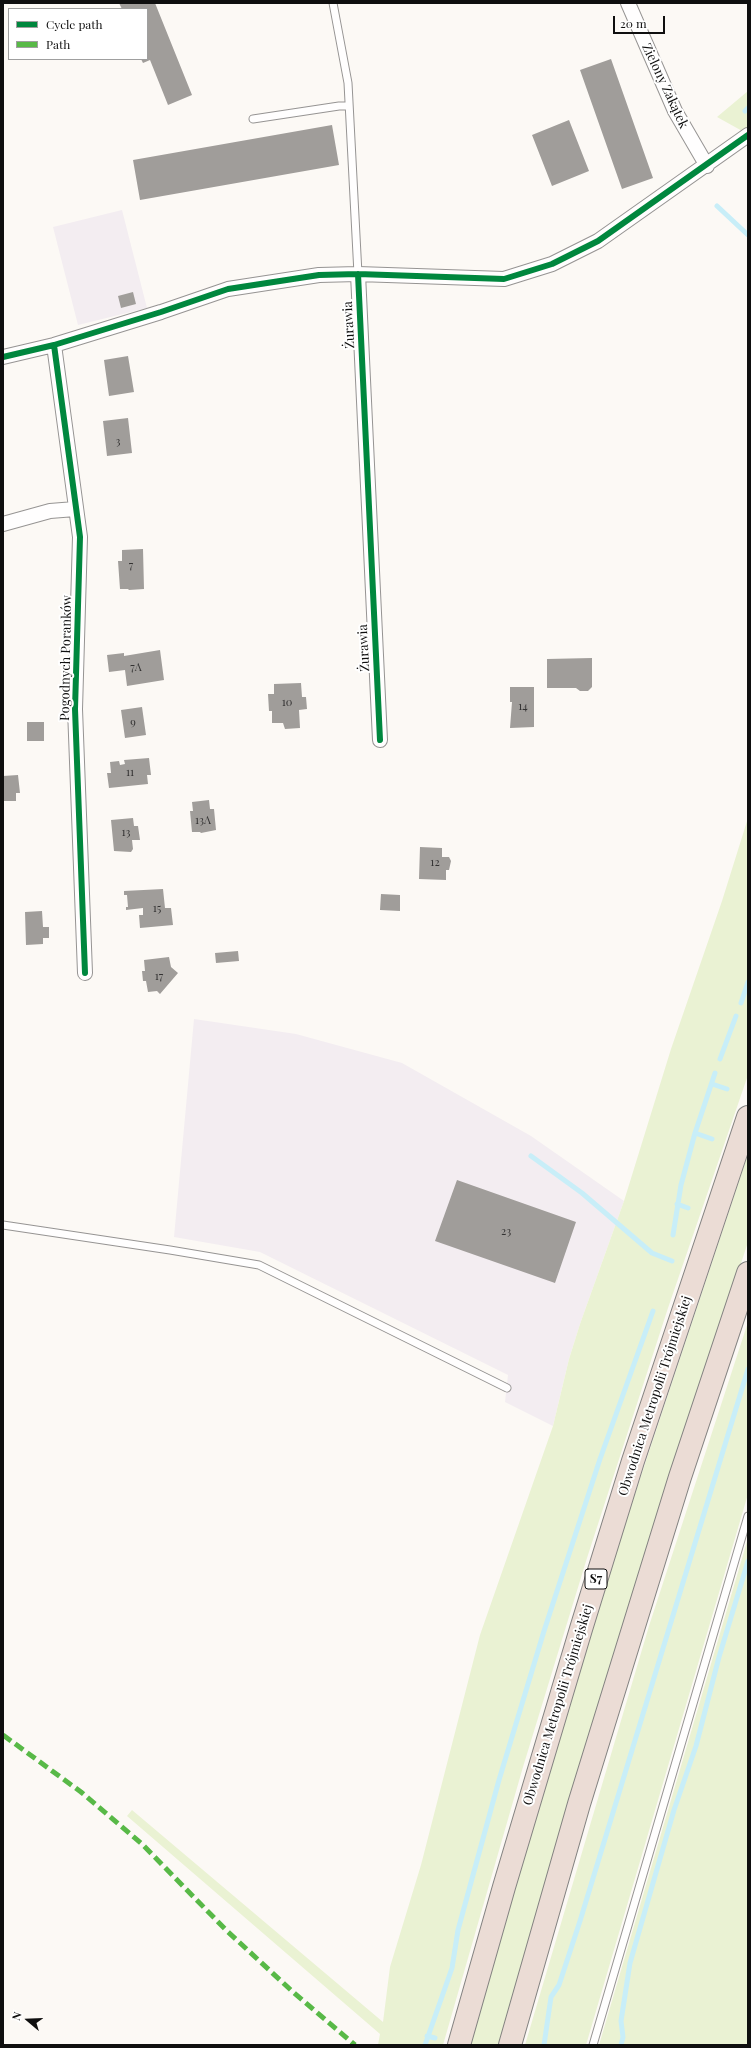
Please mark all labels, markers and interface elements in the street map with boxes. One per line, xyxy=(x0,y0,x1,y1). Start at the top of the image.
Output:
legend xyxy=(8,8,148,60)
scale bar xyxy=(615,8,667,34)
text: 20 m xyxy=(620,15,647,31)
text: Cycle path xyxy=(46,16,103,32)
text: Path xyxy=(46,36,70,52)
street label: Zielony Zakątek xyxy=(638,41,692,131)
street label: Żurawia xyxy=(340,301,358,349)
house number: 3 xyxy=(116,435,120,449)
house number: 7 xyxy=(129,559,133,573)
street label: Pogodnych Poranków xyxy=(57,595,75,721)
street label: Żurawia xyxy=(355,624,373,672)
house number: 7A xyxy=(130,661,142,675)
house number: 10 xyxy=(282,696,292,710)
house number: 14 xyxy=(518,700,528,714)
house number: 9 xyxy=(130,716,136,730)
house number: 11 xyxy=(126,766,134,780)
house number: 13A xyxy=(195,814,211,828)
house number: 13 xyxy=(122,826,130,840)
house number: 12 xyxy=(430,856,440,870)
house number: 15 xyxy=(153,902,161,916)
house number: 17 xyxy=(155,970,163,984)
house number: 23 xyxy=(501,1225,511,1239)
street label: Obwodnica Metropolii Trójmiejskiej xyxy=(615,1294,695,1498)
road number: S7 xyxy=(585,1569,607,1589)
street label: Obwodnica Metropolii Trójmiejskiej xyxy=(520,1603,596,1807)
north arrow xyxy=(8,2000,48,2040)
text: N xyxy=(8,2010,25,2022)

